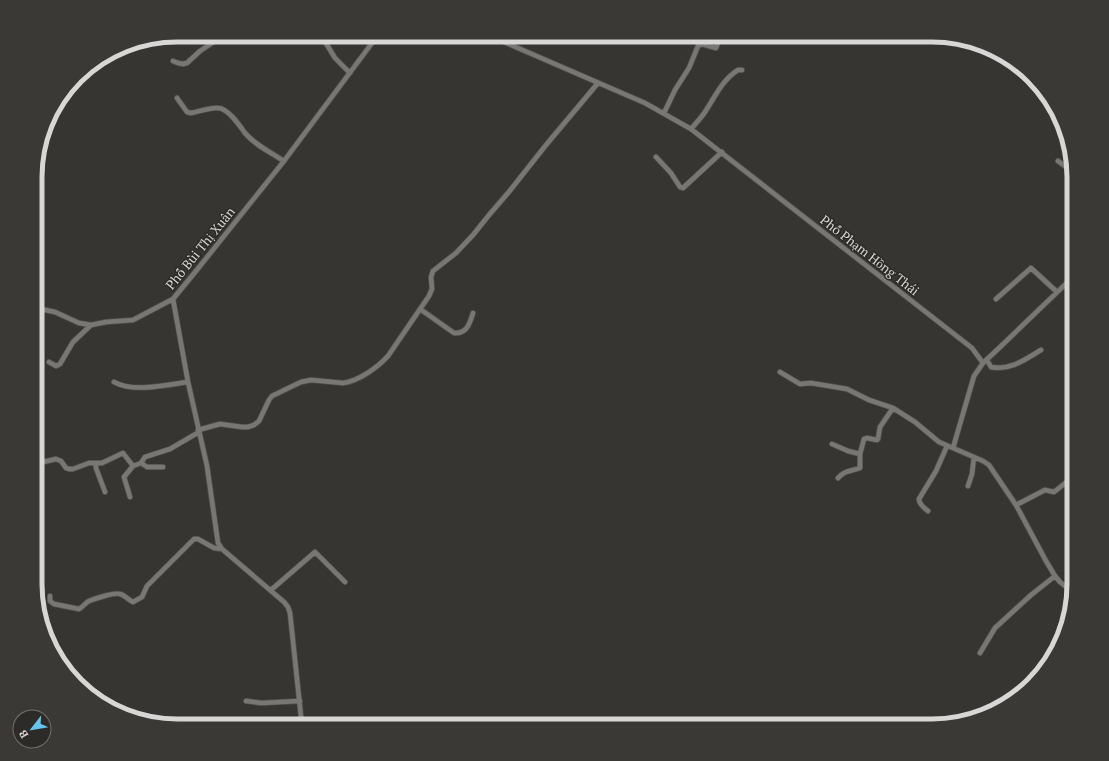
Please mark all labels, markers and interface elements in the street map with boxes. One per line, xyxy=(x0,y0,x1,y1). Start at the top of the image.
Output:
street label: Phố Bùi Thị Xuân xyxy=(161,203,239,293)
street label: Phố Phạm Hồng Thái xyxy=(817,211,923,299)
north arrow xyxy=(12,709,52,749)
text: B xyxy=(16,727,31,741)

